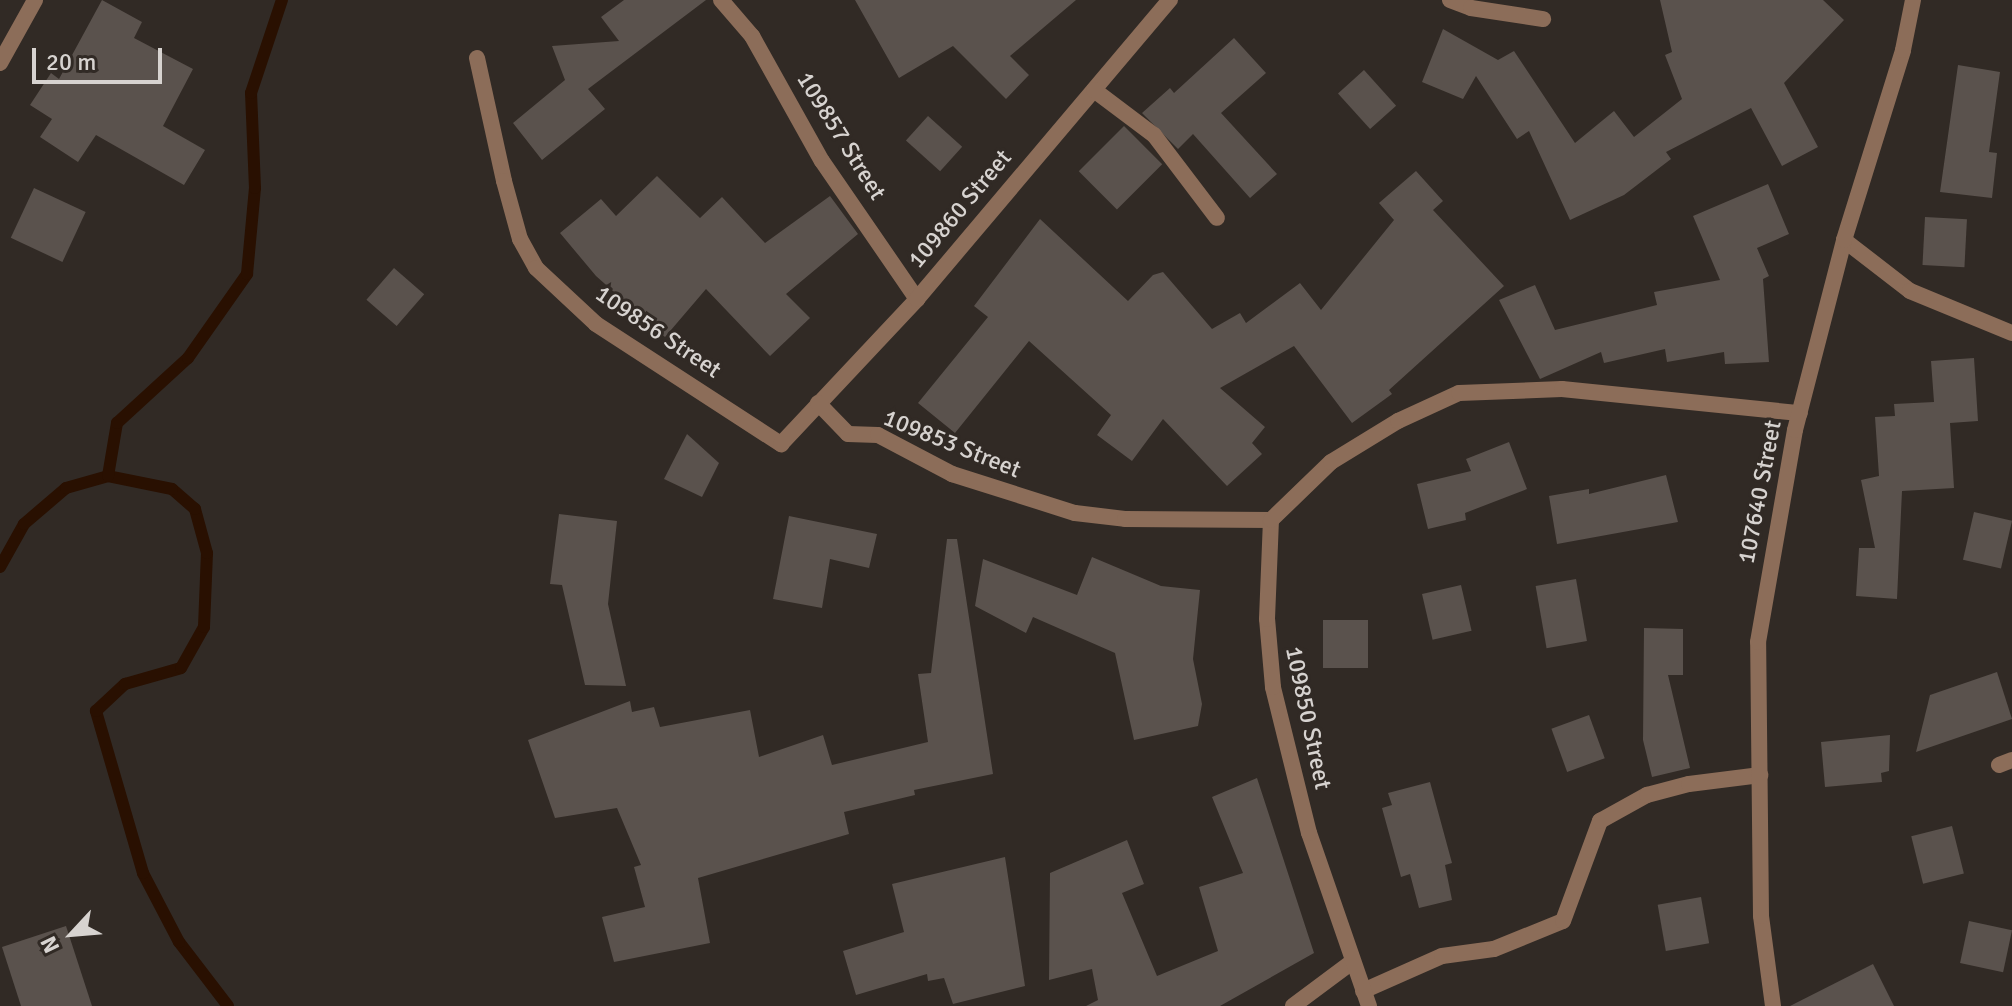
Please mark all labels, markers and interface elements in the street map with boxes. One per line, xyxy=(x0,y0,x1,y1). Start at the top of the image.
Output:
scale bar xyxy=(36,32,166,82)
text: 20 m xyxy=(46,47,96,77)
street label: 109857 Street xyxy=(790,67,892,205)
street label: 109860 Street xyxy=(902,144,1018,274)
street label: 109856 Street xyxy=(590,279,726,385)
street label: 109853 Street xyxy=(879,403,1025,485)
street label: 107640 Street xyxy=(1732,418,1788,566)
street label: 109850 Street xyxy=(1279,644,1337,792)
north arrow xyxy=(32,894,112,974)
text: N xyxy=(34,932,65,958)

